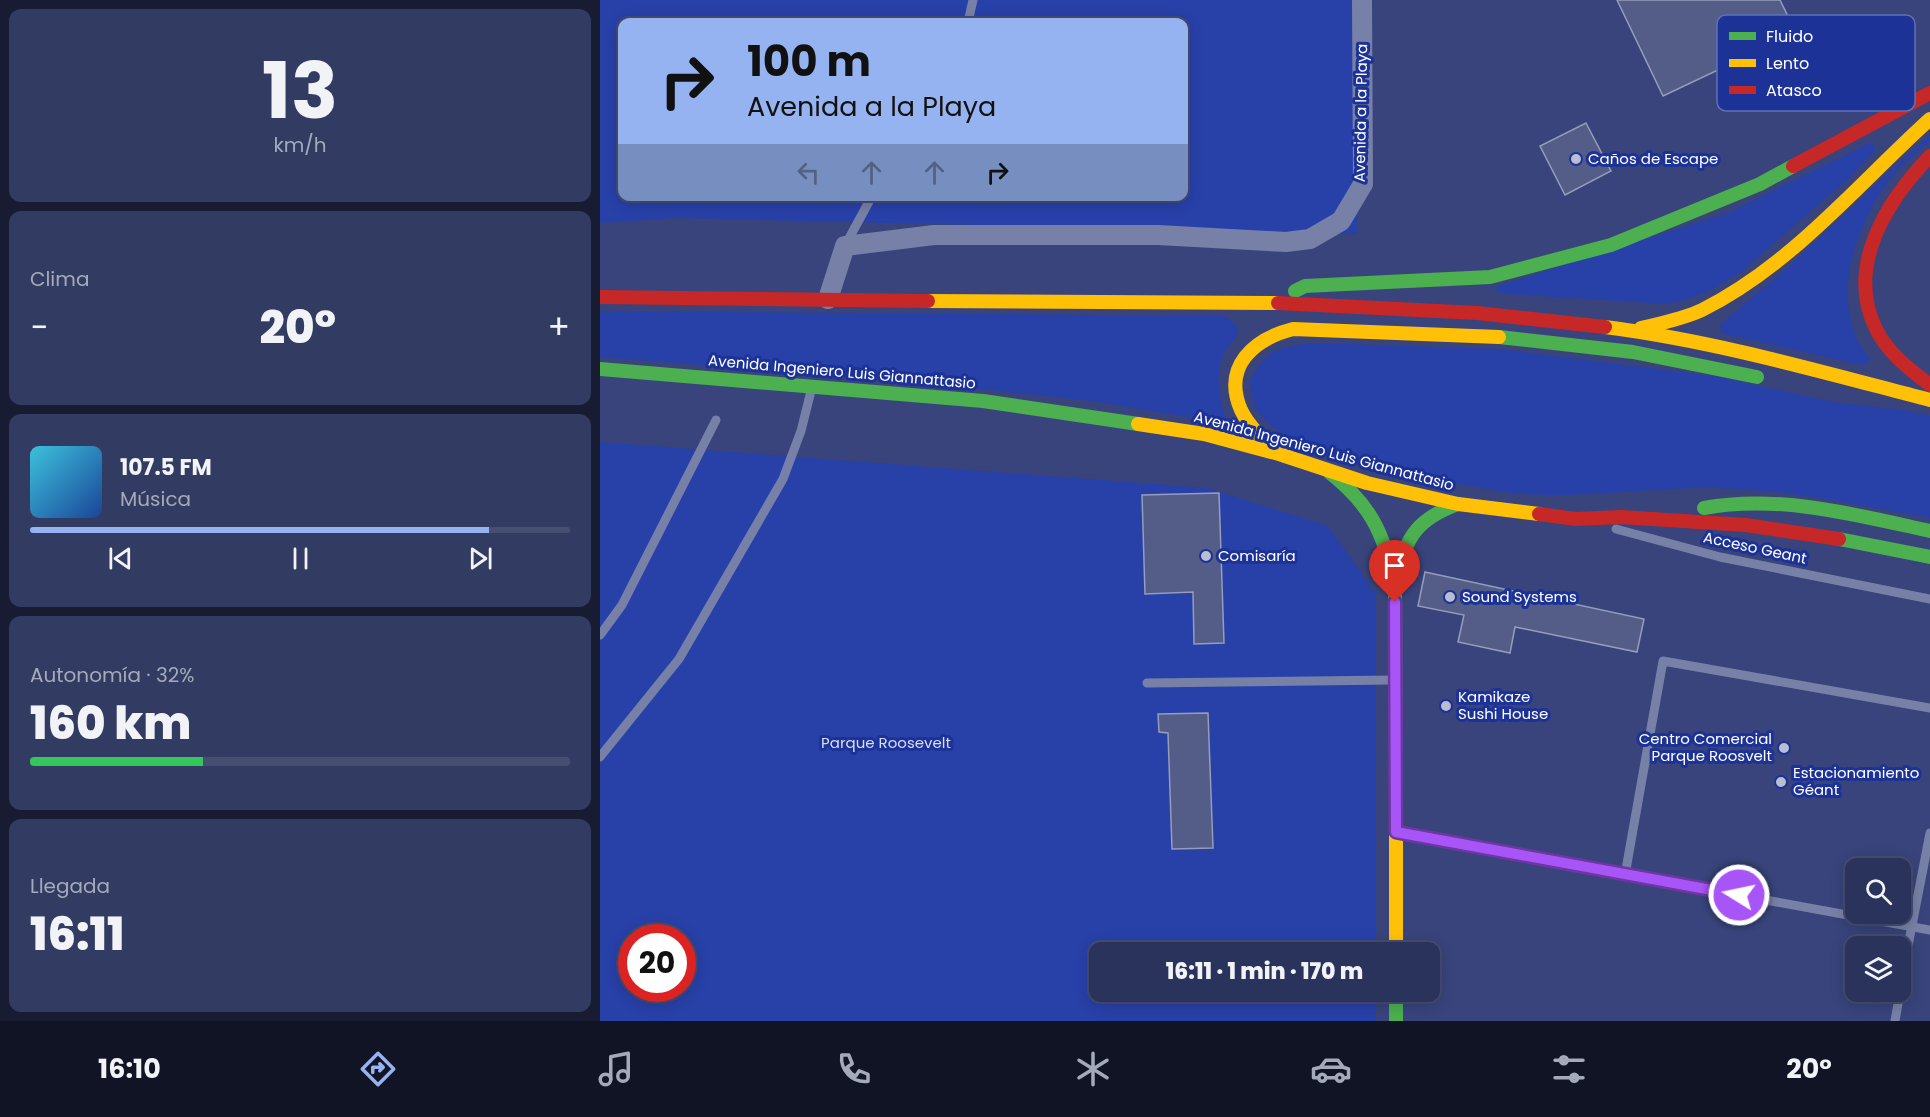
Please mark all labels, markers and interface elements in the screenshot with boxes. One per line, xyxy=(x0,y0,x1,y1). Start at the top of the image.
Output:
legend xyxy=(1717,15,1915,111)
text: Fluido xyxy=(1766,25,1813,48)
text: 100 m xyxy=(747,32,871,91)
text: 13 xyxy=(262,36,338,145)
icon: right xyxy=(648,42,726,120)
street label: Avenida a la Playa xyxy=(1349,44,1372,182)
text: Lento xyxy=(1766,52,1809,75)
text: Atasco xyxy=(1766,79,1822,102)
text: Avenida a la Playa xyxy=(747,88,996,125)
text: km/h xyxy=(273,131,327,159)
place label: Caños de Escape xyxy=(1588,148,1718,169)
marker: Caños de Escape xyxy=(1569,152,1583,166)
icon: left xyxy=(792,156,825,189)
icon: ahead xyxy=(855,156,888,189)
icon: ahead xyxy=(918,156,951,189)
icon: right xyxy=(981,156,1014,189)
text: Clima xyxy=(30,265,89,293)
text: 20° xyxy=(259,296,336,359)
text: − xyxy=(30,304,48,351)
text: + xyxy=(547,304,570,351)
street label: Avenida Ingeniero Luis Giannattasio xyxy=(707,349,977,394)
street label: Avenida Ingeniero Luis Giannattasio xyxy=(1192,406,1457,495)
text: 107.5 FM xyxy=(120,452,212,483)
text: Música xyxy=(120,485,191,513)
street label: Acceso Geant xyxy=(1701,526,1809,569)
pin xyxy=(1369,540,1420,602)
icon: previous xyxy=(104,542,137,575)
icon: pause xyxy=(284,542,317,575)
icon: next xyxy=(464,542,497,575)
place label: Comisaría xyxy=(1218,545,1296,566)
marker: Comisaría xyxy=(1199,549,1213,563)
icon: arrive xyxy=(1378,549,1411,582)
place label: Sound Systems xyxy=(1462,586,1577,607)
marker: Sound Systems xyxy=(1443,590,1457,604)
text: Autonomía · 32% xyxy=(30,661,194,689)
place label: Kamikaze Sushi House xyxy=(1458,686,1548,724)
text: 160 km xyxy=(30,692,191,755)
marker: Kamikaze Sushi House xyxy=(1439,699,1453,713)
place label: Centro Comercial Parque Roosvelt xyxy=(1639,728,1772,766)
park label: Parque Roosevelt xyxy=(821,732,951,753)
marker: Centro Comercial Parque Roosvelt xyxy=(1777,741,1791,755)
place label: Estacionamiento Géant xyxy=(1793,762,1919,800)
marker: Estacionamiento Géant xyxy=(1774,775,1788,789)
map controls xyxy=(1845,858,1911,1002)
button: search xyxy=(1845,858,1911,924)
position arrow xyxy=(1707,863,1771,927)
text: Llegada xyxy=(30,872,110,900)
text: 16:11 xyxy=(30,903,124,966)
speed limit sign: 20 xyxy=(618,924,696,1002)
button: layers xyxy=(1845,936,1911,1002)
text: 16:11 · 1 min · 170 m xyxy=(1166,956,1363,987)
icon: directions xyxy=(357,1048,399,1090)
icon: music xyxy=(595,1048,637,1090)
icon: phone xyxy=(833,1048,875,1090)
icon: climate xyxy=(1072,1048,1114,1090)
icon: car xyxy=(1310,1048,1352,1090)
icon: filters xyxy=(1548,1048,1590,1090)
text: 16:10 xyxy=(98,1050,161,1087)
text: 20° xyxy=(1786,1050,1832,1087)

